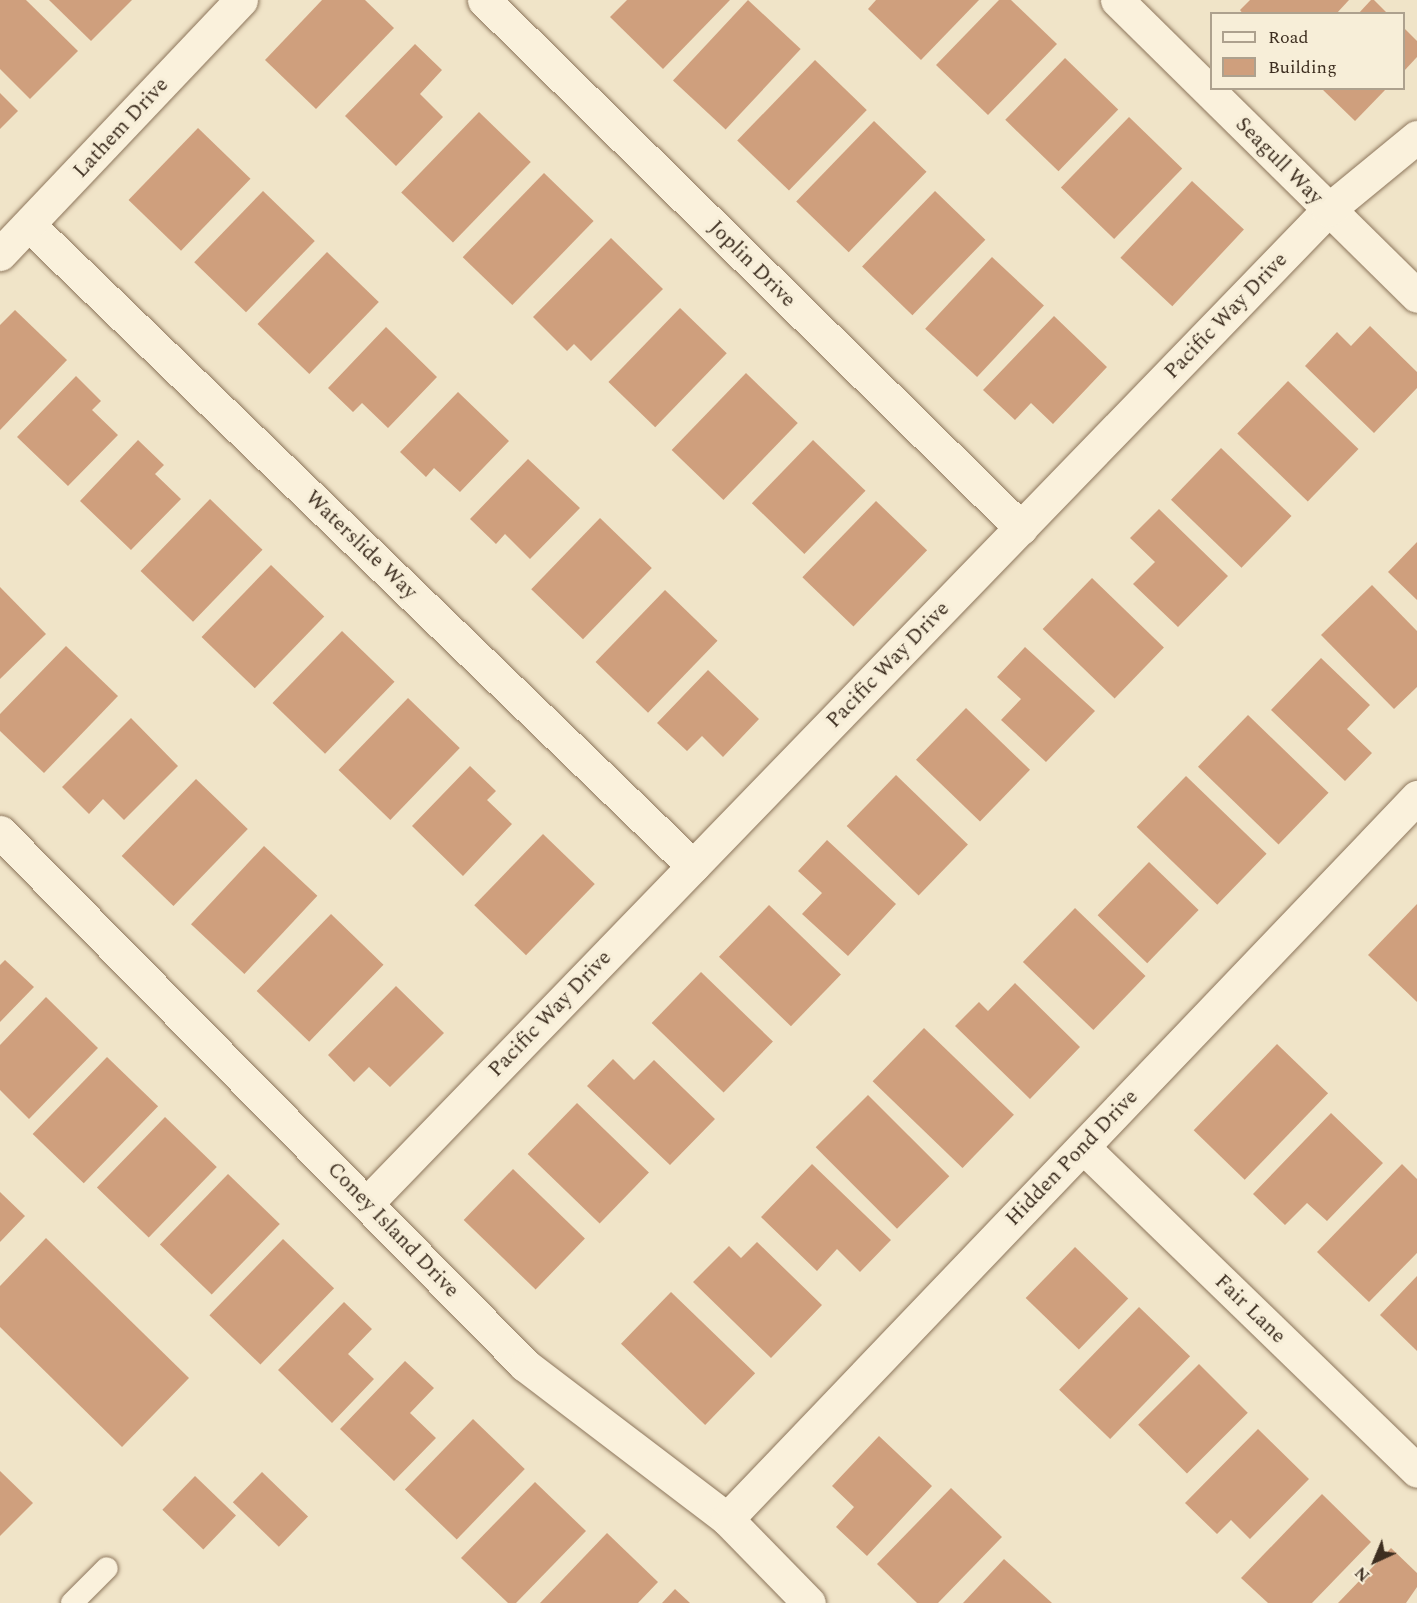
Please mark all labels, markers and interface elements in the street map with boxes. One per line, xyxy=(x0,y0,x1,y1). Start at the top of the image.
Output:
legend xyxy=(1210,12,1405,90)
text: Road xyxy=(1268,24,1309,51)
text: Building xyxy=(1268,54,1337,81)
street label: Lathem Drive xyxy=(68,73,174,183)
street label: Seagull Way xyxy=(1230,112,1328,210)
street label: Joplin Drive xyxy=(703,215,801,313)
street label: Pacific Way Drive xyxy=(1159,248,1293,384)
street label: Waterslide Way xyxy=(300,485,422,605)
street label: Pacific Way Drive xyxy=(821,597,955,733)
street label: Pacific Way Drive xyxy=(483,946,617,1082)
street label: Hidden Pond Drive xyxy=(1001,1085,1143,1231)
street label: Coney Island Drive xyxy=(322,1157,464,1303)
street label: Fair Lane xyxy=(1209,1269,1291,1349)
north arrow xyxy=(1345,1531,1405,1591)
text: N xyxy=(1349,1561,1376,1587)

